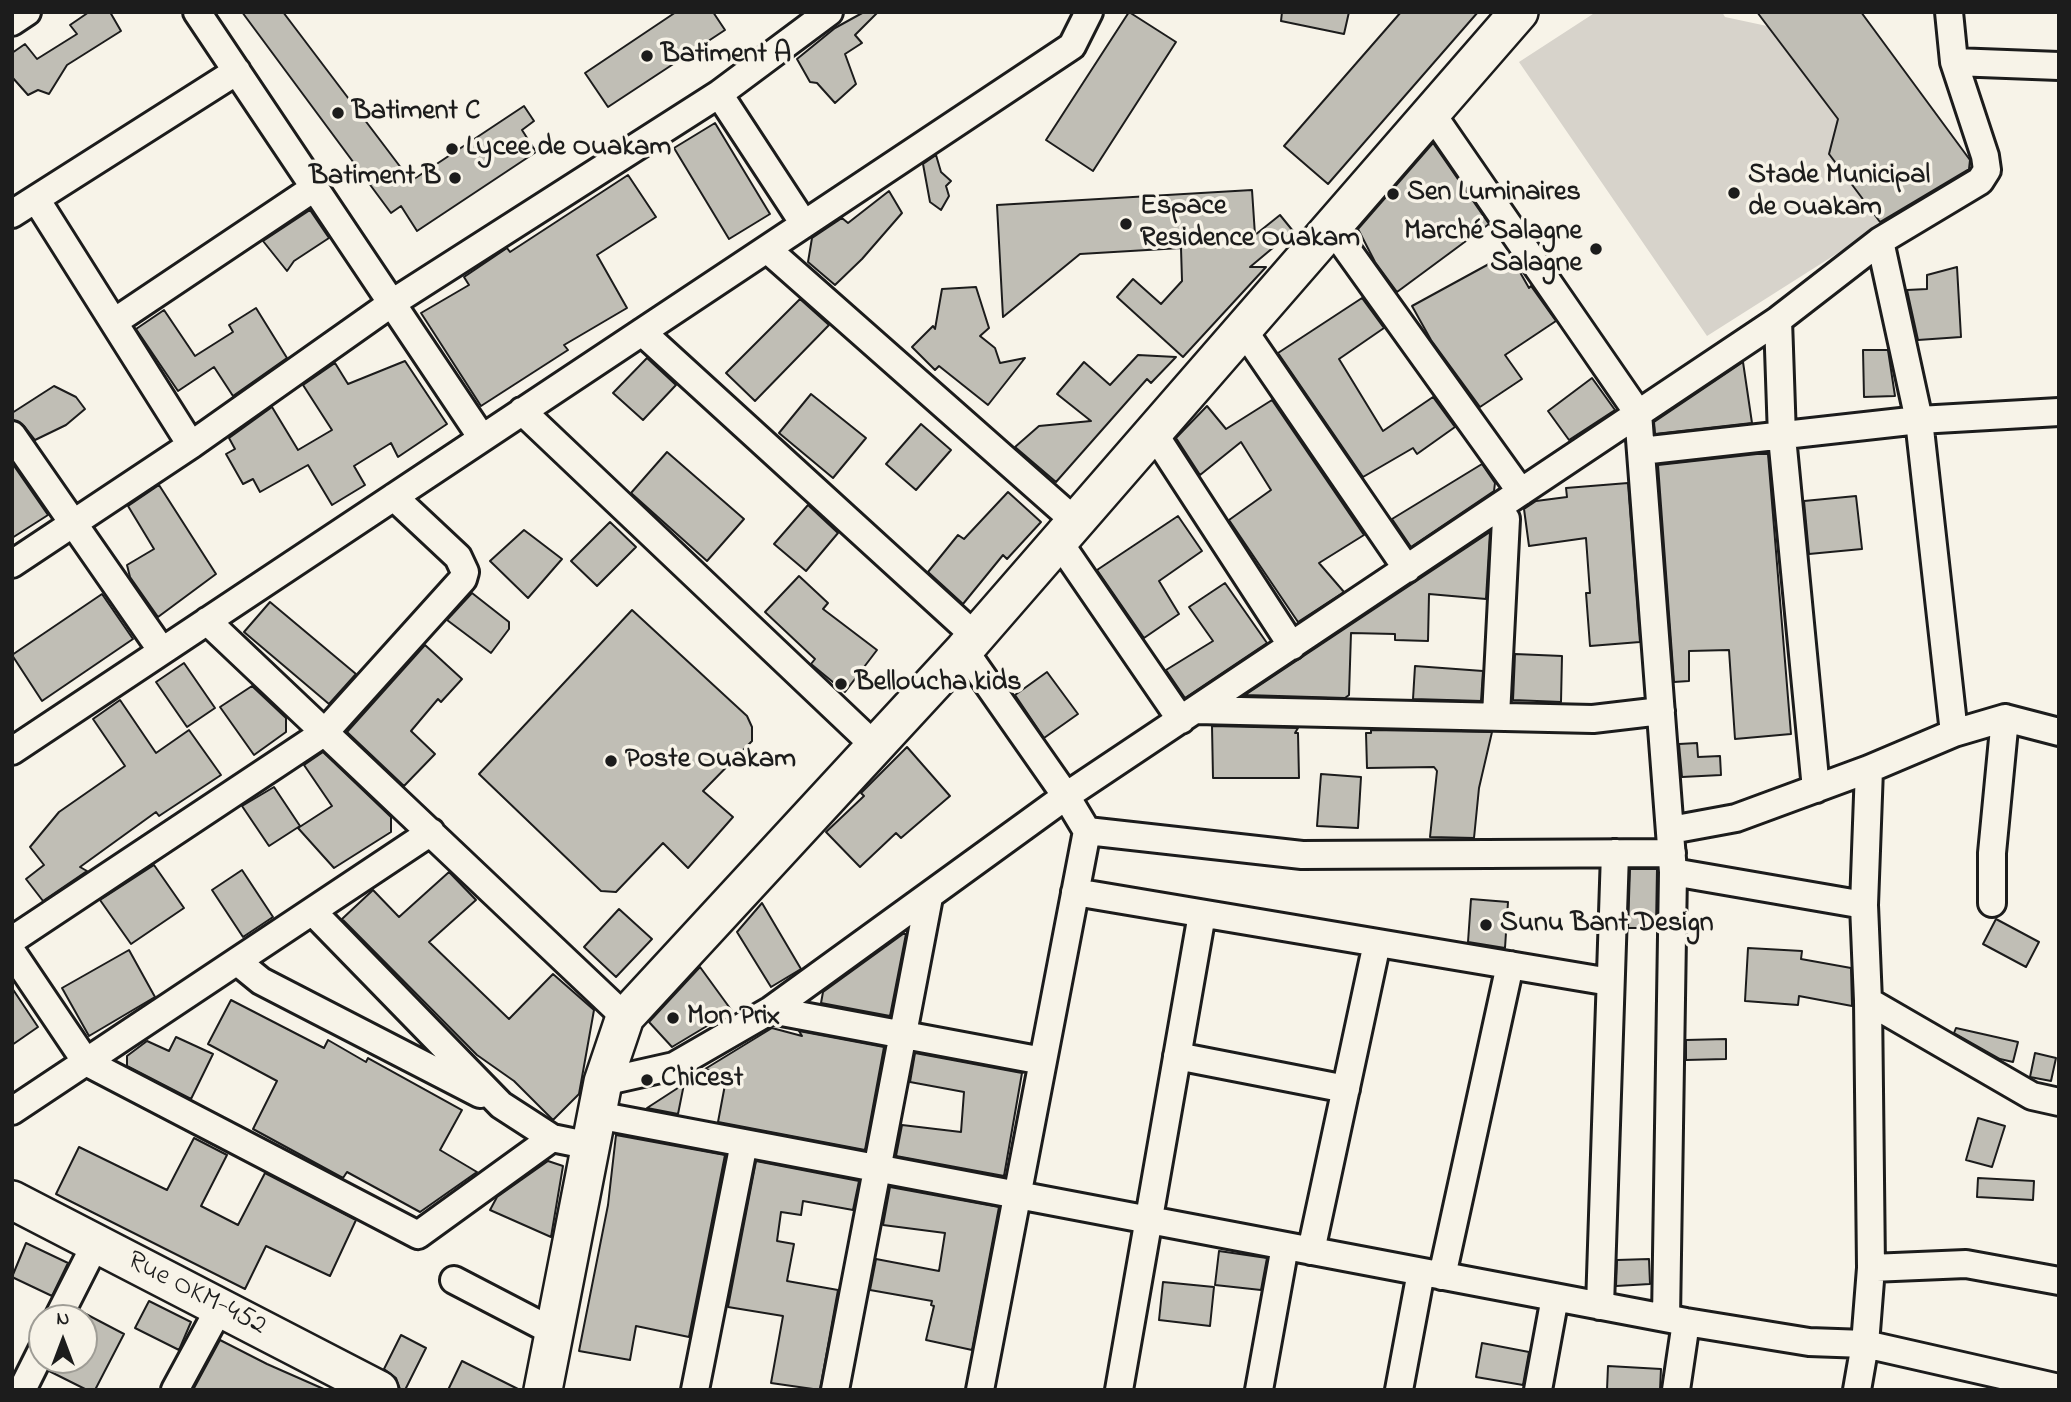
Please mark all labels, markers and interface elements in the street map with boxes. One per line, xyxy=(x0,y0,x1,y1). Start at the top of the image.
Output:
place label: Batiment A xyxy=(661,39,791,73)
marker: Batiment A xyxy=(639,48,655,64)
place label: Batiment C xyxy=(352,96,480,130)
marker: Batiment C xyxy=(330,105,346,121)
place label: Lycee de Ouakam xyxy=(466,132,671,166)
marker: Lycee de Ouakam xyxy=(444,141,460,157)
place label: Stade Municipal de Ouakam xyxy=(1748,160,1930,226)
place label: Batiment B xyxy=(309,161,441,195)
marker: Batiment B xyxy=(447,170,463,186)
place label: Sen Luminaires xyxy=(1407,177,1581,211)
marker: Stade Municipal de Ouakam xyxy=(1726,185,1742,201)
marker: Sen Luminaires xyxy=(1385,186,1401,202)
place label: Espace Residence Ouakam xyxy=(1140,191,1360,257)
marker: Espace Residence Ouakam xyxy=(1118,216,1134,232)
place label: Marché Salagne Salagne xyxy=(1404,216,1582,282)
marker: Marché Salagne Salagne xyxy=(1588,241,1604,257)
place label: Belloucha kids xyxy=(855,667,1021,701)
marker: Belloucha kids xyxy=(833,676,849,692)
place label: Poste Ouakam xyxy=(625,744,796,778)
marker: Poste Ouakam xyxy=(603,753,619,769)
place label: Sunu Bant Design xyxy=(1500,908,1714,942)
marker: Sunu Bant Design xyxy=(1478,917,1494,933)
place label: Mon Prix xyxy=(687,1001,780,1035)
marker: Mon Prix xyxy=(665,1010,681,1026)
place label: Chicest xyxy=(661,1063,743,1097)
marker: Chicest xyxy=(639,1072,655,1088)
street label: Rue OKM-452 xyxy=(121,1246,271,1344)
north arrow xyxy=(28,1304,98,1374)
text: N xyxy=(57,1306,69,1333)

